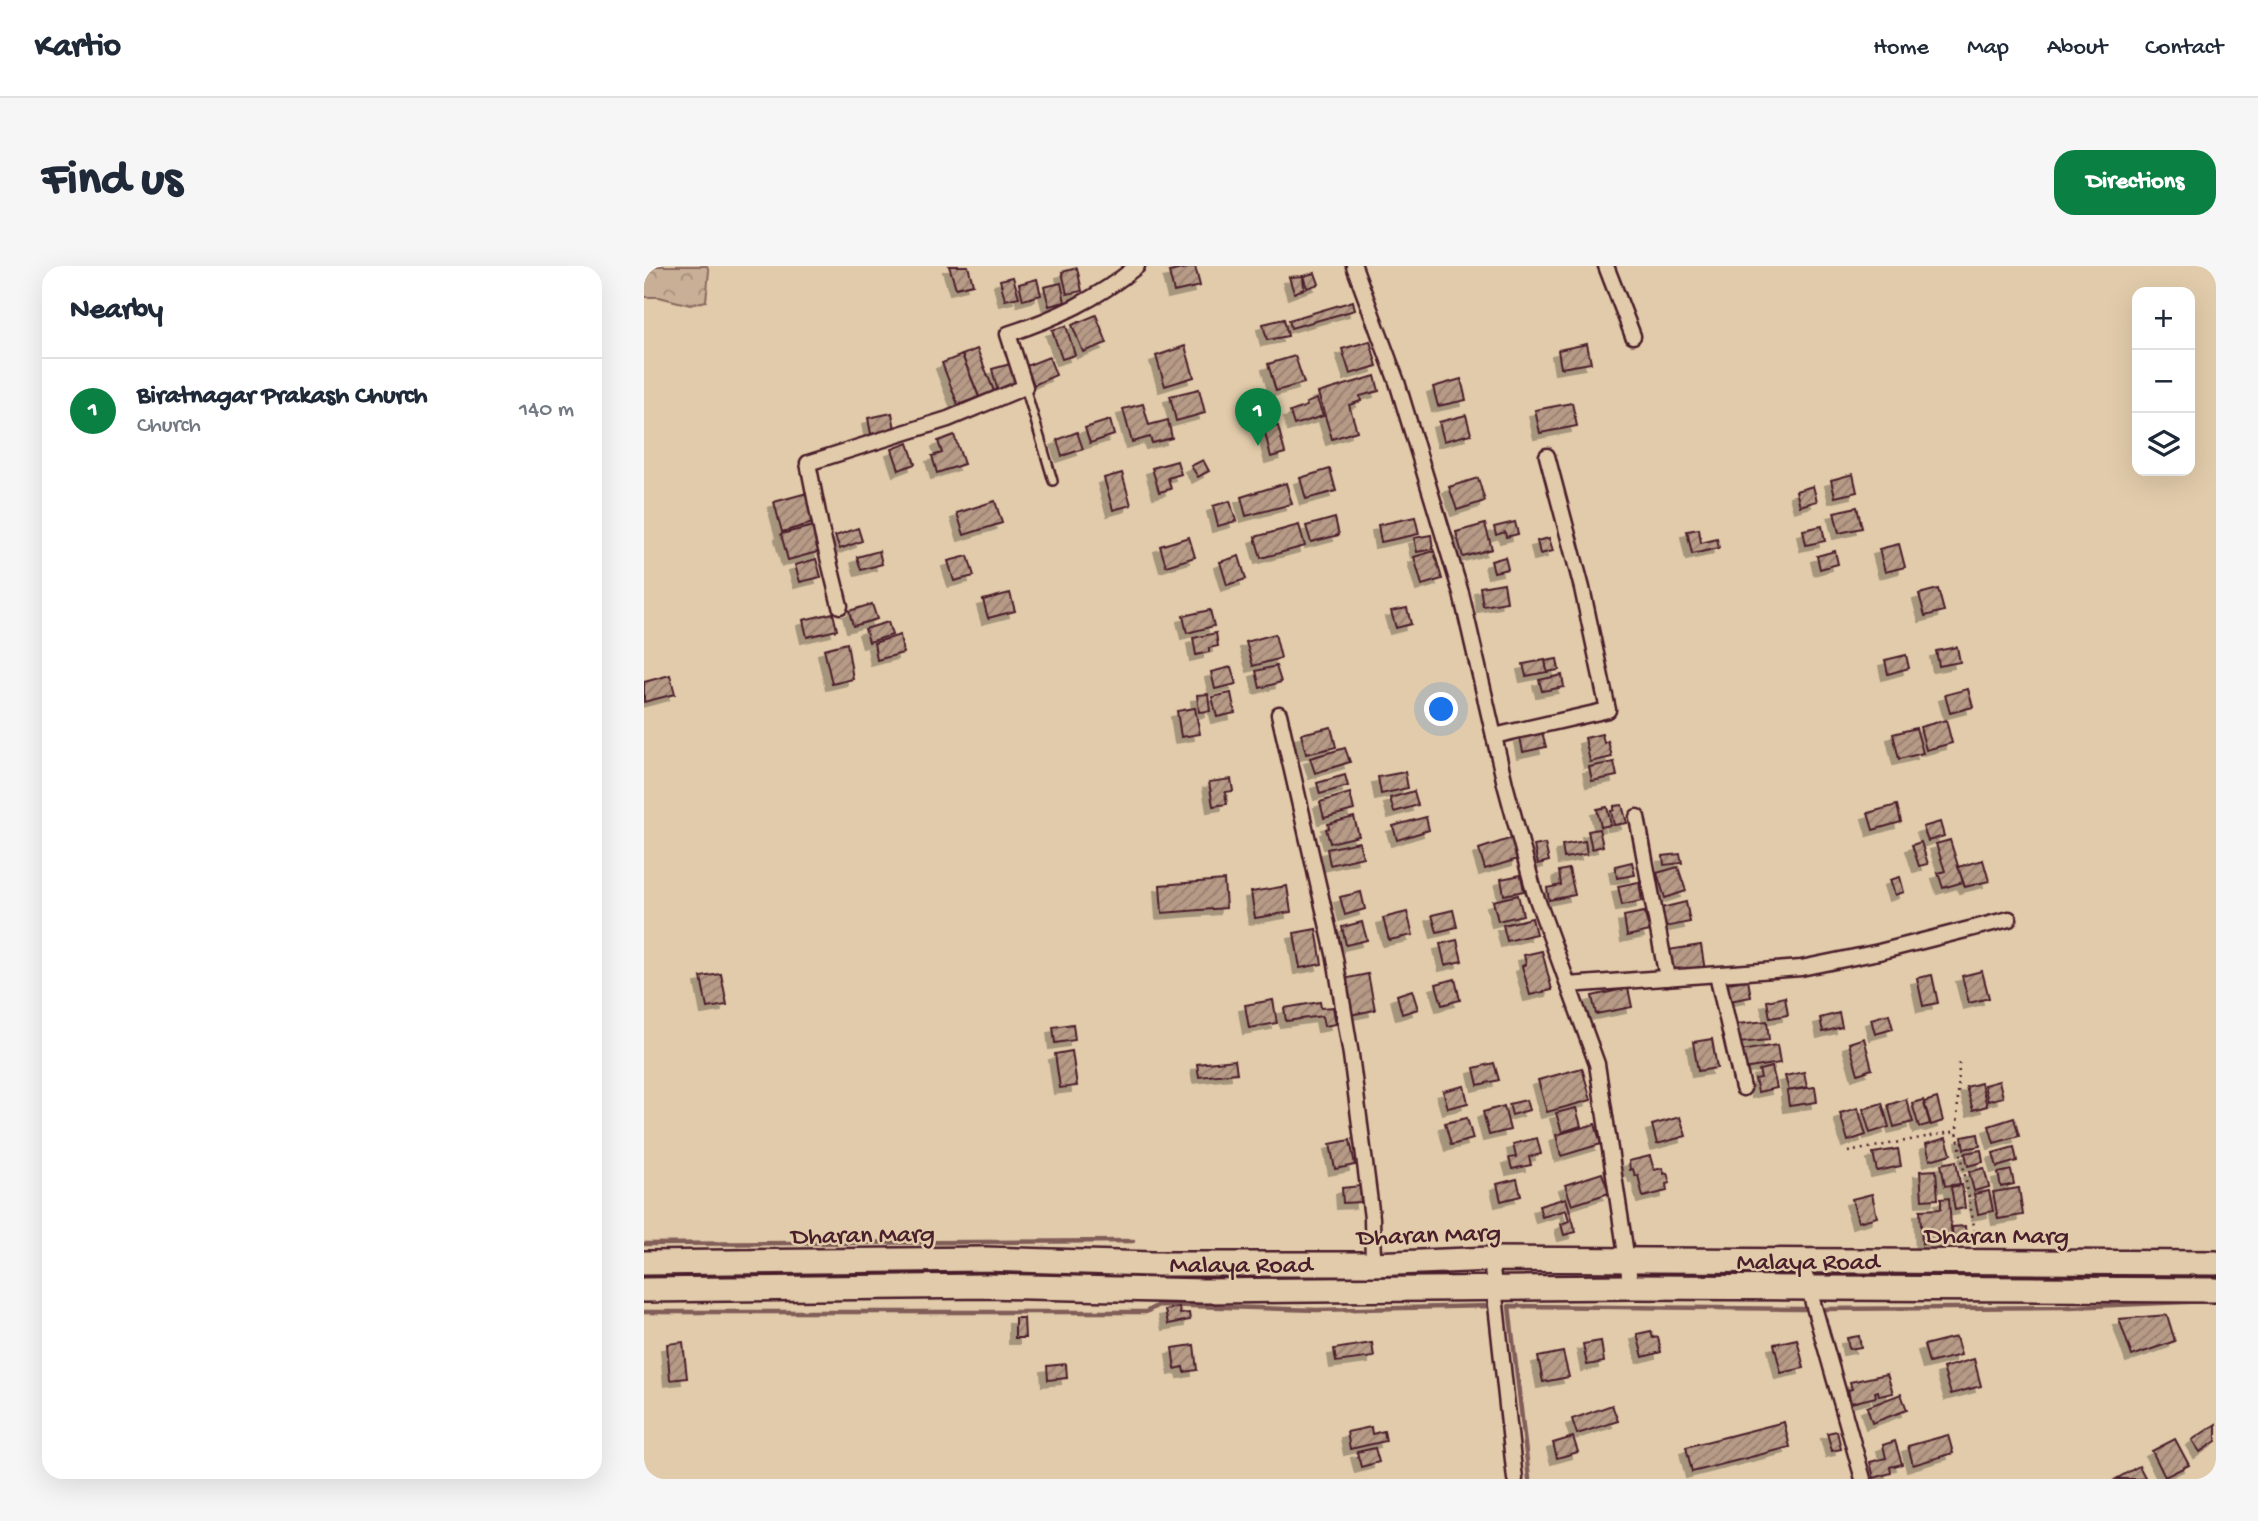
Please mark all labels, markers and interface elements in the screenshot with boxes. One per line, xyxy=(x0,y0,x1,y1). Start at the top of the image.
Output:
text: Kartio xyxy=(35,29,121,67)
text: Home xyxy=(1873,34,1929,63)
text: Map xyxy=(1967,34,2009,63)
text: About xyxy=(2047,34,2107,63)
text: Contact xyxy=(2145,34,2223,63)
button: Directions xyxy=(2054,150,2216,215)
text: Find us xyxy=(42,153,182,211)
map controls xyxy=(2132,287,2195,476)
button: + xyxy=(2132,287,2195,350)
text: Nearby xyxy=(70,294,163,329)
button: − xyxy=(2132,350,2195,413)
text: Biratnagar Prakash Church xyxy=(137,382,428,413)
pin: 1 xyxy=(1235,388,1281,446)
text: 1 xyxy=(88,397,98,424)
text: 140 m xyxy=(519,397,574,424)
text: Church xyxy=(137,413,201,440)
button: layers xyxy=(2132,413,2195,476)
your location xyxy=(1424,692,1458,726)
street label: Dharan Marg xyxy=(1355,1219,1502,1256)
street label: Dharan Marg xyxy=(789,1221,935,1254)
street label: Dharan Marg xyxy=(1923,1223,2069,1254)
street label: Malaya Road xyxy=(1737,1249,1881,1280)
street label: Malaya Road xyxy=(1170,1252,1314,1283)

